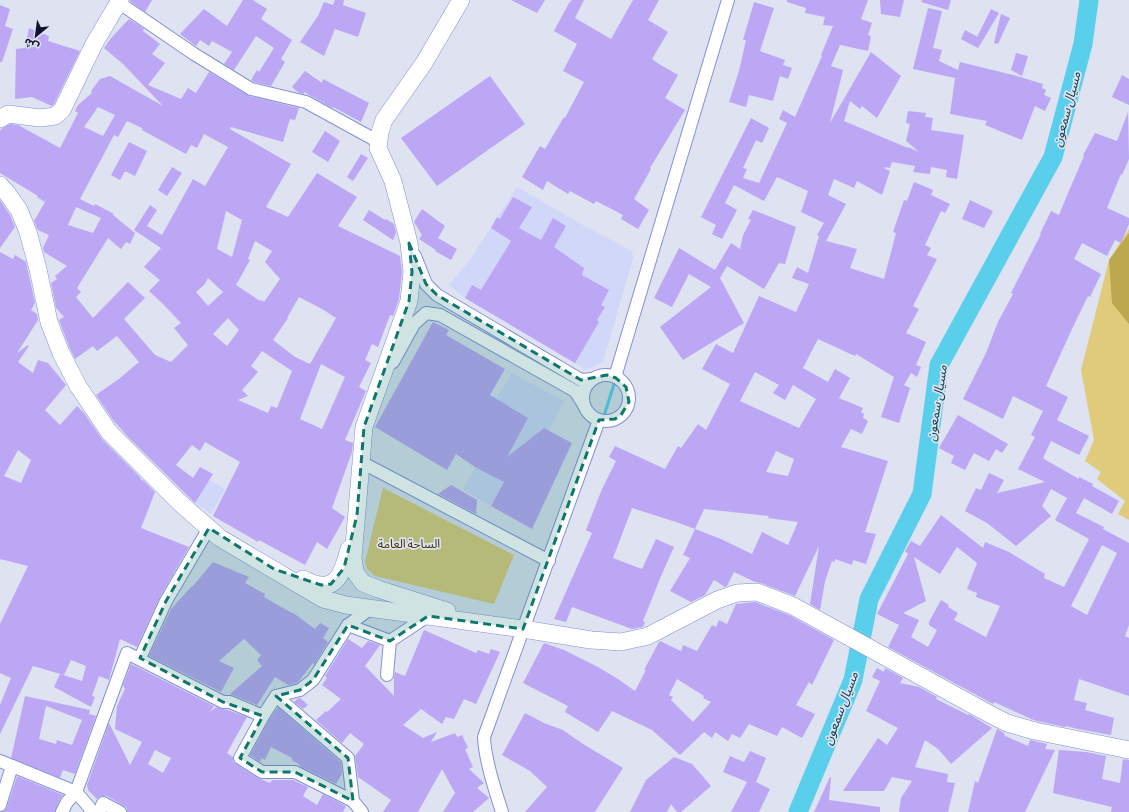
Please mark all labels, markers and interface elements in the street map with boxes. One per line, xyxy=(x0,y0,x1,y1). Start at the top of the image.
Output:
north arrow xyxy=(16,16,56,56)
text: ش xyxy=(22,35,41,54)
water label: مسيال سمعون xyxy=(1049,70,1085,149)
water label: مسيال سمعون xyxy=(923,364,951,442)
park label: الساحة العامة xyxy=(378,537,440,552)
water label: مسيال سمعون xyxy=(820,669,862,747)

